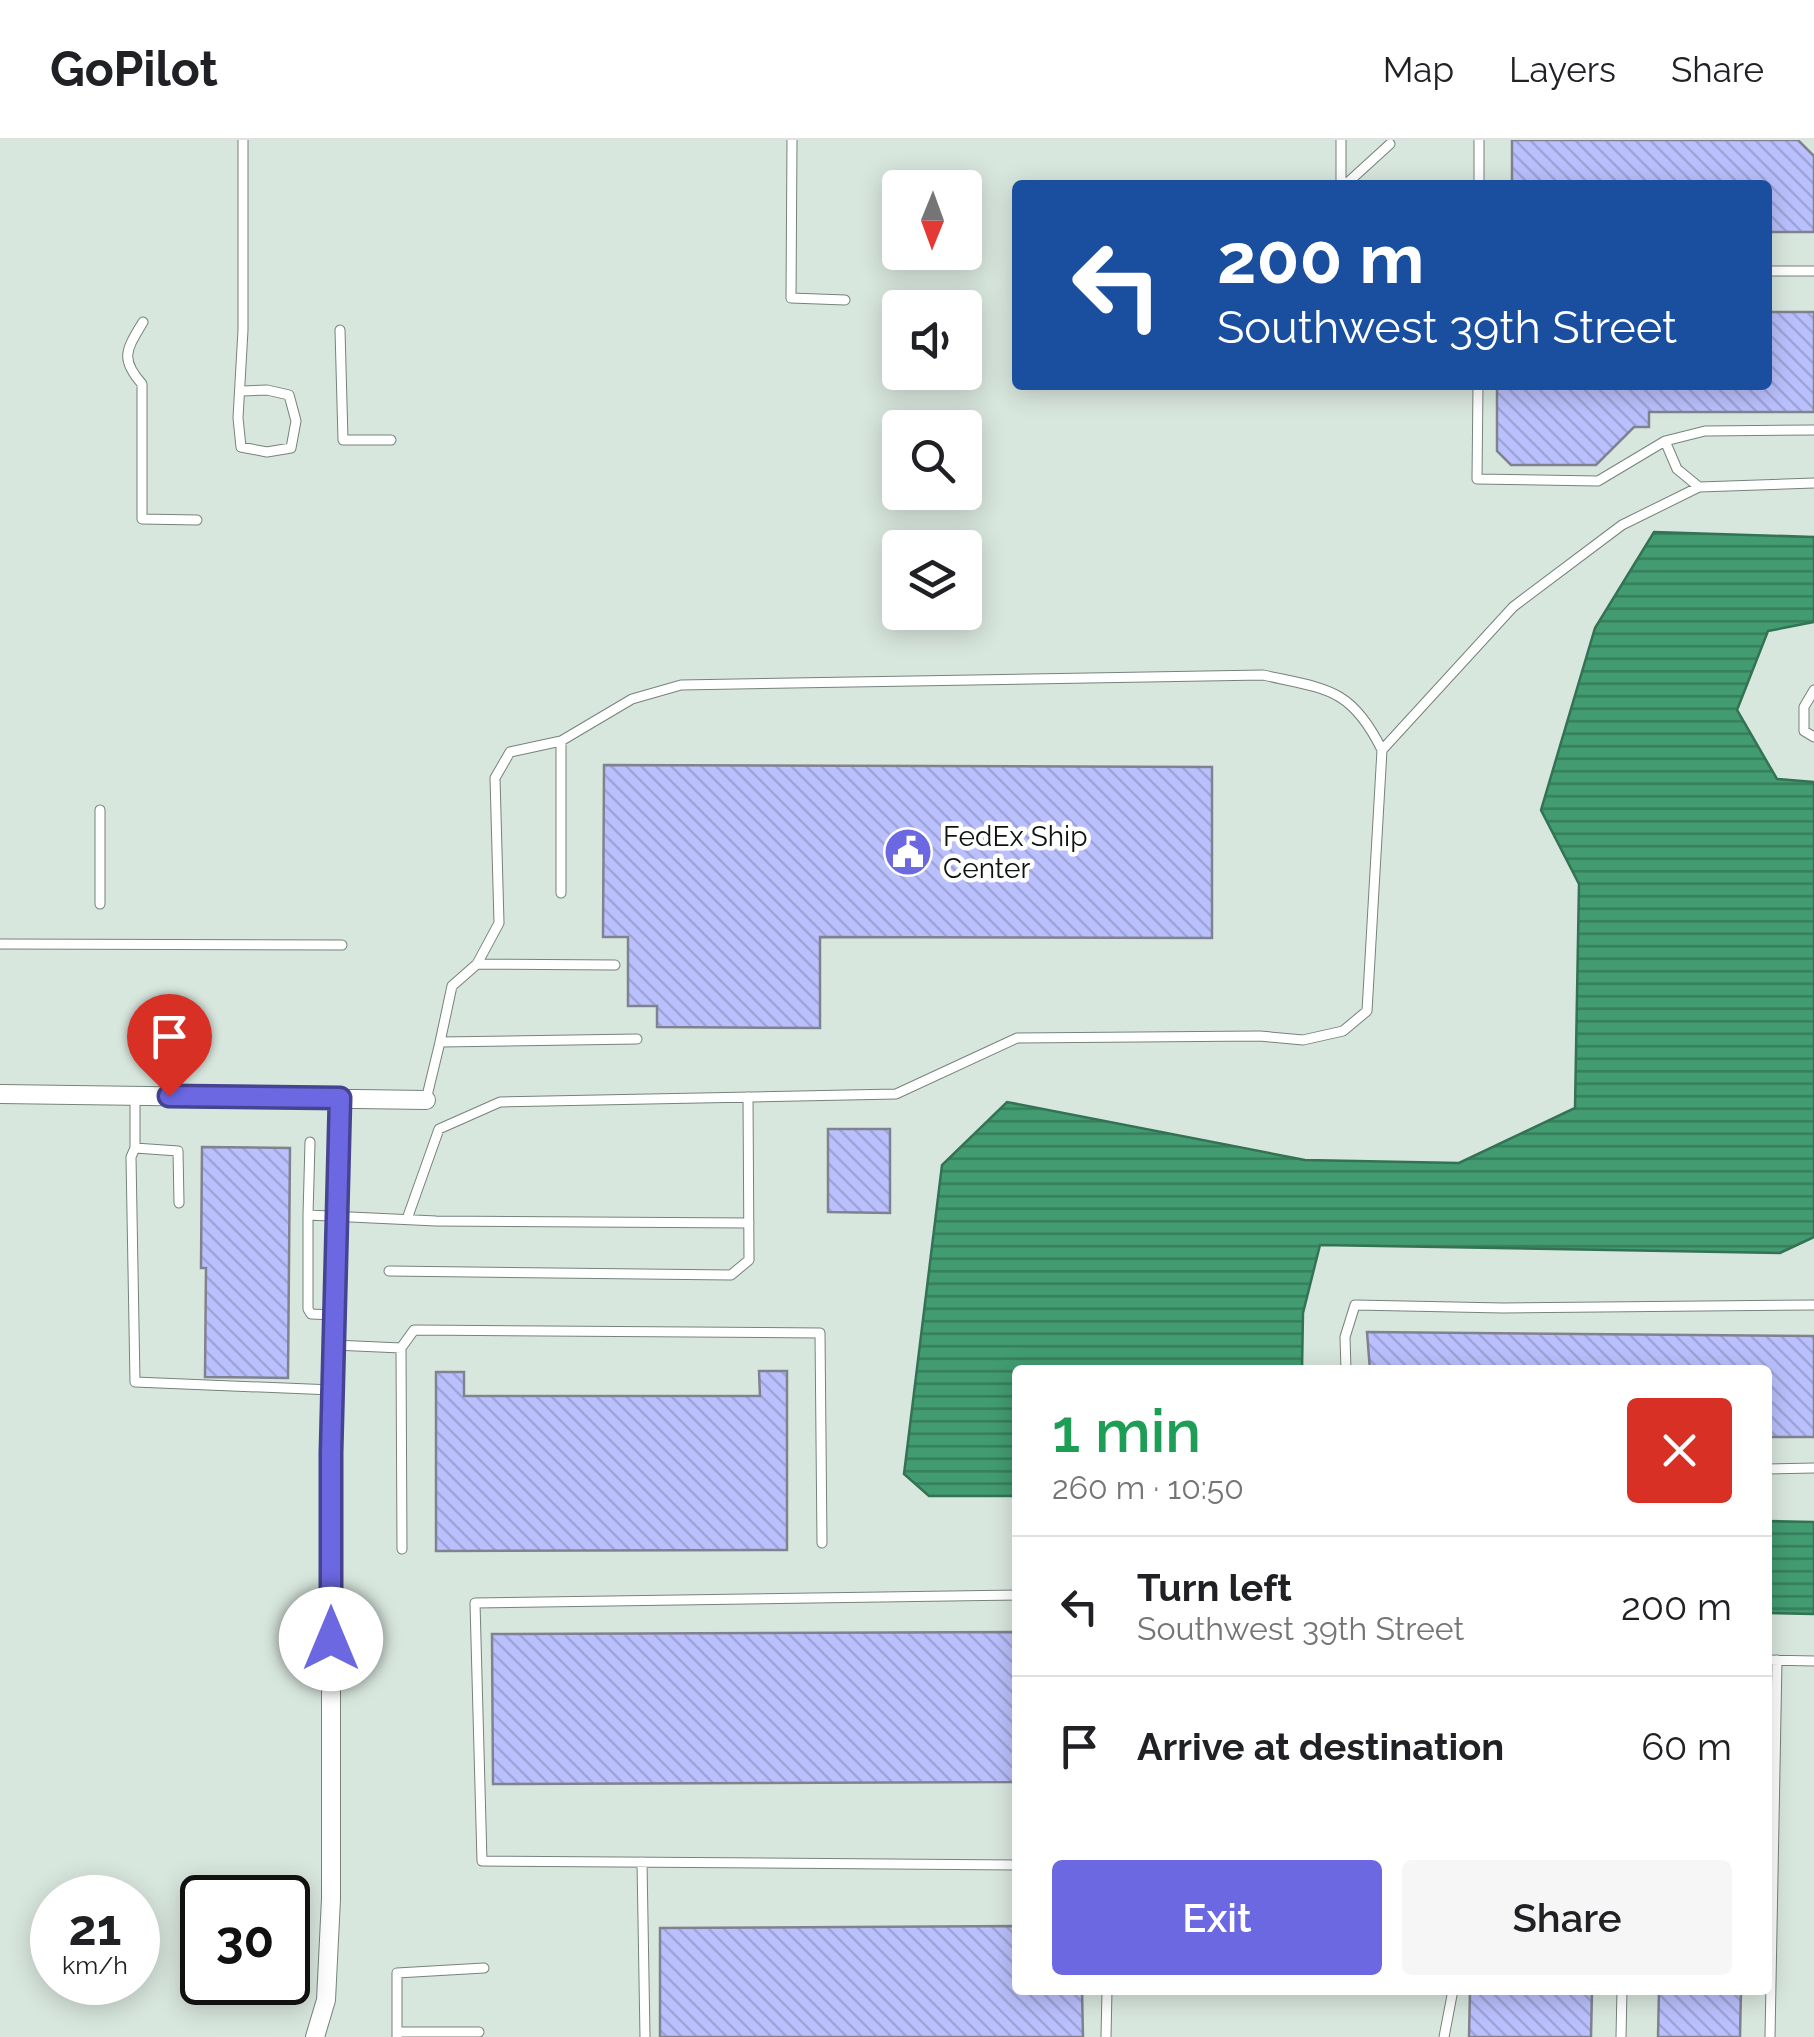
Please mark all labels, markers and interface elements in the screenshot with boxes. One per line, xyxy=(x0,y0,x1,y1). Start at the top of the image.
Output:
text: GoPilot xyxy=(50,41,218,97)
text: Map xyxy=(1383,49,1454,90)
text: Layers xyxy=(1509,49,1616,90)
text: Share xyxy=(1671,49,1764,90)
north arrow xyxy=(882,170,982,270)
map controls xyxy=(882,170,982,630)
text: 200 m xyxy=(1217,217,1424,299)
icon: left xyxy=(1052,220,1182,350)
button: sound xyxy=(882,290,982,390)
text: Southwest 39th Street xyxy=(1217,301,1677,354)
button: search xyxy=(882,410,982,510)
button: layers xyxy=(882,530,982,630)
place label: FedEx Ship Center xyxy=(943,820,1087,885)
public building icon: FedEx Ship Center xyxy=(882,826,934,878)
pin xyxy=(127,994,212,1097)
icon: arrive xyxy=(142,1009,197,1064)
text: 1 min xyxy=(1052,1396,1201,1466)
button: close xyxy=(1627,1398,1732,1503)
text: 260 m · 10:50 xyxy=(1052,1469,1244,1506)
text: Turn left xyxy=(1137,1565,1292,1610)
icon: left xyxy=(1052,1579,1107,1634)
text: 200 m xyxy=(1621,1584,1732,1629)
position arrow xyxy=(279,1587,383,1691)
text: Southwest 39th Street xyxy=(1137,1610,1464,1647)
icon: arrive xyxy=(1052,1719,1107,1774)
text: Arrive at destination xyxy=(1137,1724,1504,1769)
text: 60 m xyxy=(1641,1724,1732,1769)
button: Exit xyxy=(1052,1860,1382,1975)
button: Share xyxy=(1402,1860,1732,1975)
speed limit sign: 30 xyxy=(180,1875,310,2005)
text: 21 xyxy=(69,1898,121,1957)
text: km/h xyxy=(62,1950,128,1980)

